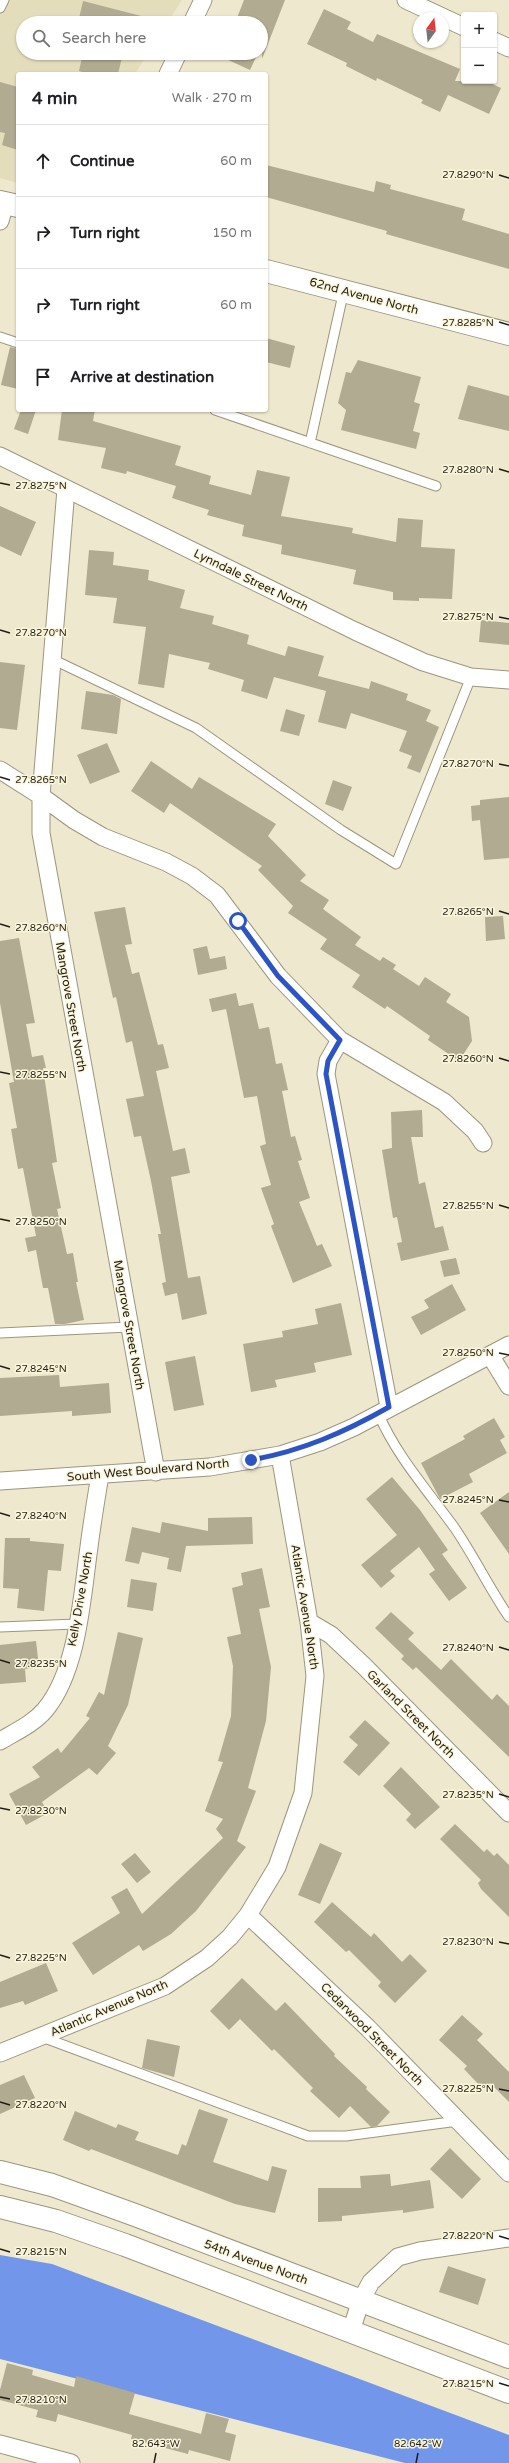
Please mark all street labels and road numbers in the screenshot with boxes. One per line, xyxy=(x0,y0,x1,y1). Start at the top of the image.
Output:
street label: 62nd Avenue North xyxy=(308,275,420,317)
street label: Lynndale Street North xyxy=(191,546,311,614)
street label: Mangrove Street North xyxy=(53,941,89,1073)
street label: Mangrove Street North xyxy=(111,1259,147,1391)
street label: South West Boulevard North xyxy=(66,1456,230,1484)
street label: Atlantic Avenue North xyxy=(288,1543,322,1671)
street label: Kelly Drive North xyxy=(65,1550,95,1648)
street label: Garland Street North xyxy=(364,1667,458,1761)
street label: Atlantic Avenue North xyxy=(48,1977,170,2039)
street label: Cedarwood Street North xyxy=(318,1980,426,2088)
street label: 54th Avenue North xyxy=(202,2237,310,2287)

